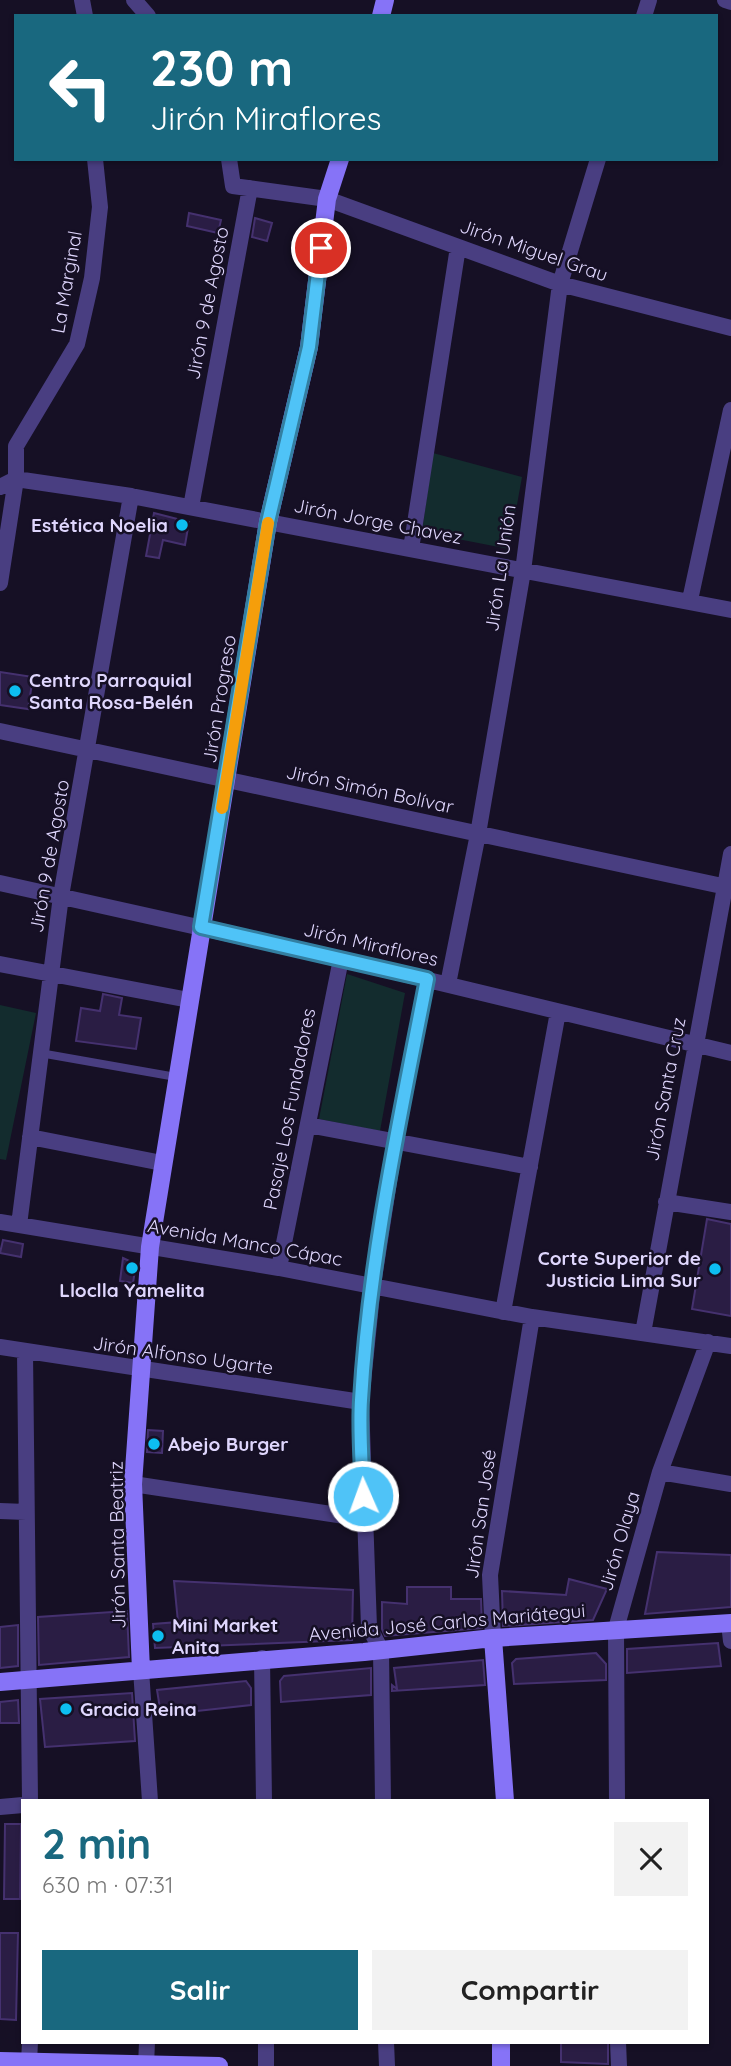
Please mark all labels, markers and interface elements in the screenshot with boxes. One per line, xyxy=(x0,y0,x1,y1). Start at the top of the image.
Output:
text: 230 m xyxy=(150,37,293,98)
icon: left xyxy=(35,42,126,133)
text: Jirón Miraflores xyxy=(150,98,382,138)
street label: Jirón Miguel Grau xyxy=(457,213,611,287)
pin xyxy=(291,218,351,278)
street label: Jirón 9 de Agosto xyxy=(180,225,234,381)
street label: La Marginal xyxy=(45,229,87,335)
icon: arrive xyxy=(302,229,340,267)
street label: Jirón Jorge Chavez xyxy=(292,493,464,549)
street label: Jirón La Unión xyxy=(479,503,521,633)
place label: Estética Noelia xyxy=(31,513,168,537)
marker: Estética Noelia xyxy=(174,517,190,533)
street label: Jirón Progreso xyxy=(197,633,241,765)
place label: Centro Parroquial Santa Rosa-Belén xyxy=(29,668,193,714)
marker: Centro Parroquial Santa Rosa-Belén xyxy=(7,683,23,699)
street label: Jirón Simón Bolívar xyxy=(284,760,457,819)
street label: Jirón 9 de Agosto xyxy=(24,778,74,934)
street label: Jirón Miraflores xyxy=(301,917,441,971)
street label: Pasaje Los Fundadores xyxy=(258,1006,320,1212)
street label: Jirón Santa Cruz xyxy=(639,1015,691,1163)
street label: Avenida Manco Cápac xyxy=(146,1213,344,1271)
place label: Corte Superior de Justicia Lima Sur xyxy=(538,1246,701,1292)
marker: Lloclla Yamelita xyxy=(124,1260,140,1276)
marker: Corte Superior de Justicia Lima Sur xyxy=(707,1261,723,1277)
place label: Lloclla Yamelita xyxy=(59,1278,205,1302)
street label: Jirón Alfonso Ugarte xyxy=(91,1330,275,1380)
place label: Abejo Burger xyxy=(168,1432,288,1456)
marker: Abejo Burger xyxy=(146,1436,162,1452)
street label: Jirón San José xyxy=(459,1448,501,1580)
position arrow xyxy=(326,1459,400,1533)
street label: Jirón Santa Beatriz xyxy=(104,1461,130,1629)
street label: Jirón Olaya xyxy=(593,1488,645,1594)
street label: Avenida José Carlos Mariátegui xyxy=(308,1598,586,1646)
place label: Mini Market Anita xyxy=(172,1613,278,1659)
marker: Mini Market Anita xyxy=(150,1628,166,1644)
place label: Gracia Reina xyxy=(80,1697,197,1721)
marker: Gracia Reina xyxy=(58,1701,74,1717)
text: 2 min xyxy=(42,1817,151,1870)
button: close xyxy=(614,1822,688,1896)
text: 630 m · 07:31 xyxy=(42,1870,174,1899)
button: Salir xyxy=(42,1950,358,2030)
button: Compartir xyxy=(372,1950,688,2030)

